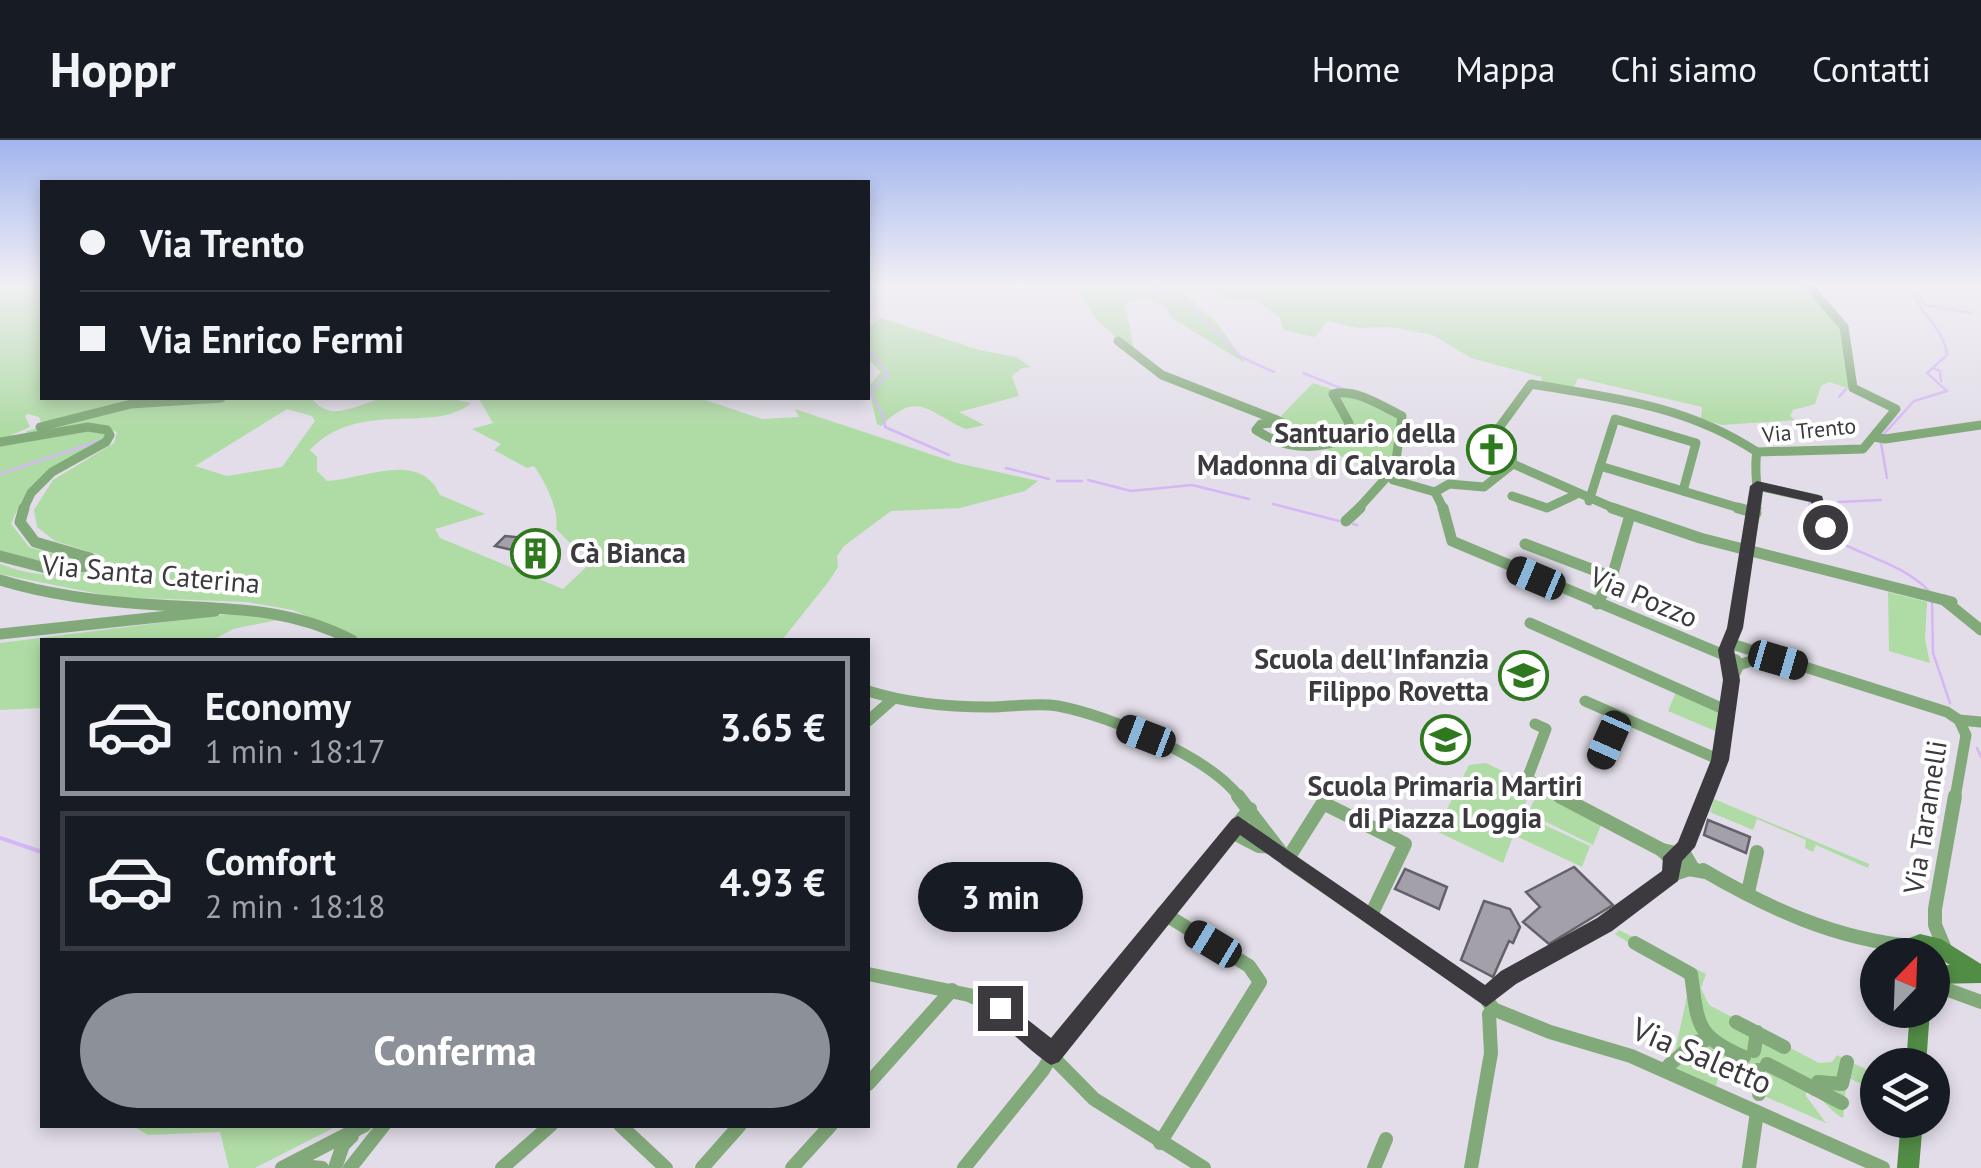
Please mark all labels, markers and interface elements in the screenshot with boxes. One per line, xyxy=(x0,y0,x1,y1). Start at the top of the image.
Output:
text: Hoppr xyxy=(50,38,176,100)
text: Home xyxy=(1312,46,1400,92)
text: Mappa xyxy=(1455,46,1555,92)
text: Chi siamo xyxy=(1610,46,1757,92)
text: Contatti xyxy=(1812,46,1931,92)
text: Via Trento xyxy=(140,218,305,267)
text: Via Enrico Fermi xyxy=(140,314,404,363)
street label: Via Trento xyxy=(1760,411,1857,449)
place label: Santuario della Madonna di Calvarola xyxy=(1197,414,1456,483)
church icon: Santuario della Madonna di Calvarola xyxy=(1465,423,1517,475)
route start xyxy=(1803,505,1848,550)
building icon: Cà Bianca xyxy=(509,527,561,579)
place label: Cà Bianca xyxy=(570,534,686,571)
street label: Via Santa Caterina xyxy=(39,545,262,601)
car xyxy=(1503,552,1569,604)
street label: Via Pozzo xyxy=(1584,557,1704,636)
car xyxy=(1745,637,1811,683)
place label: Scuola dell'Infanzia Filippo Rovetta xyxy=(1254,640,1489,709)
school or university icon: Scuola dell'Infanzia Filippo Rovetta xyxy=(1498,649,1550,701)
icon: car xyxy=(85,681,175,771)
text: Economy xyxy=(205,681,351,730)
text: 3.65 € xyxy=(720,702,825,751)
car xyxy=(1583,706,1635,774)
car xyxy=(1113,711,1179,761)
school or university icon: Scuola Primaria Martiri di Piazza Loggia xyxy=(1419,713,1471,765)
text: 1 min · 18:17 xyxy=(205,730,385,772)
street label: Via Taramelli xyxy=(1894,738,1955,897)
place label: Scuola Primaria Martiri di Piazza Loggia xyxy=(1307,767,1583,836)
icon: car xyxy=(85,836,175,926)
text: Comfort xyxy=(205,836,336,885)
text: 4.93 € xyxy=(720,857,825,906)
callout: 3 min xyxy=(918,863,1082,933)
text: 3 min xyxy=(961,876,1040,918)
text: 2 min · 18:18 xyxy=(205,885,385,927)
car xyxy=(1180,916,1246,972)
north arrow xyxy=(1860,938,1950,1028)
map controls xyxy=(1860,938,1950,1138)
route end xyxy=(978,986,1023,1031)
button: Conferma xyxy=(80,993,830,1108)
street label: Via Saletto xyxy=(1625,1006,1779,1103)
button: layers xyxy=(1860,1048,1950,1138)

